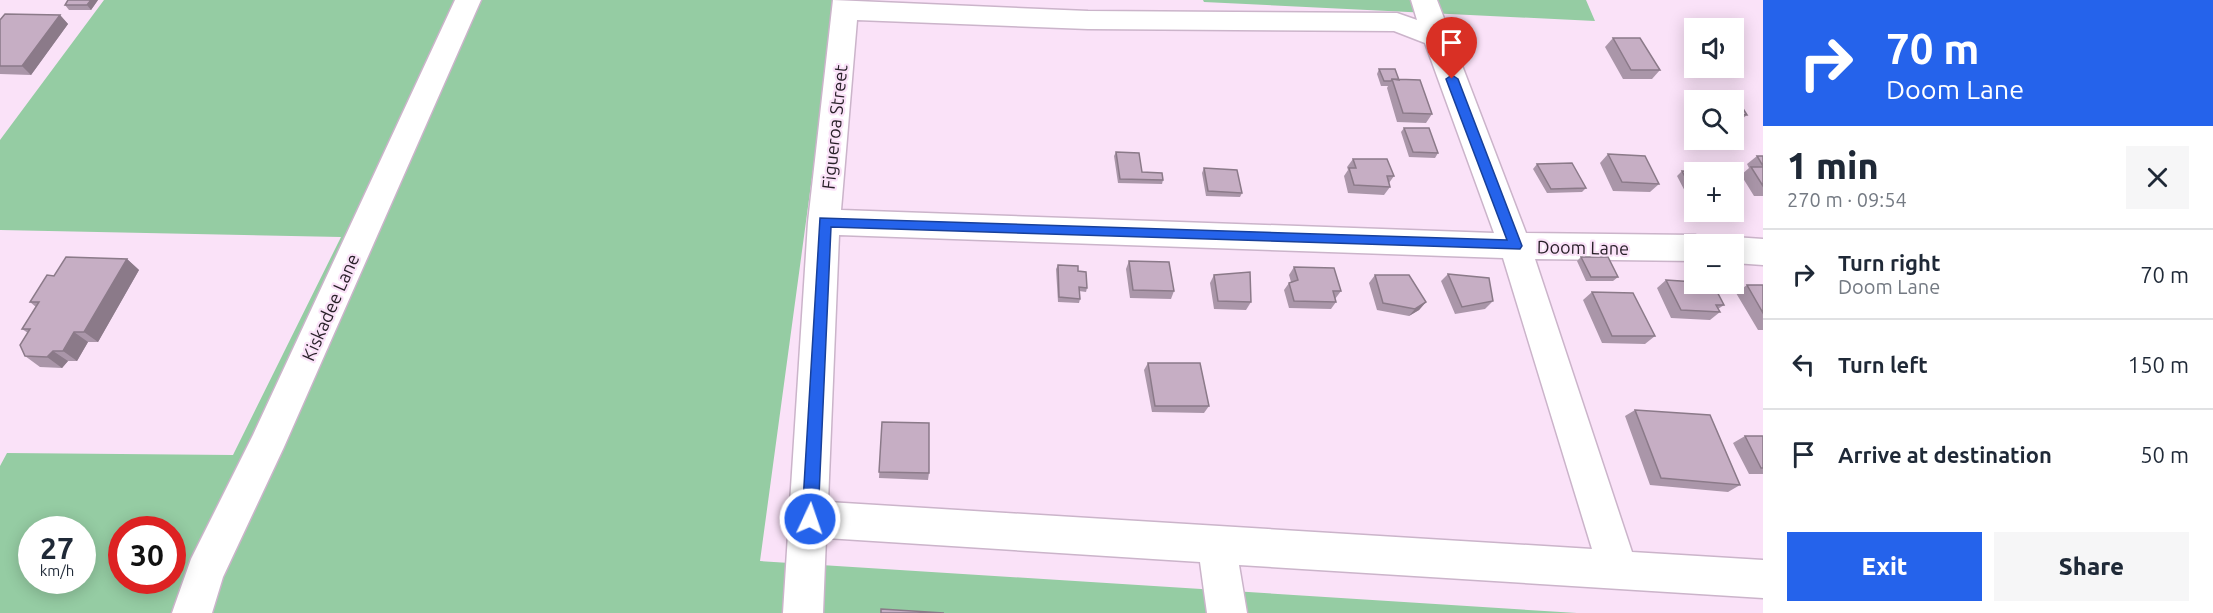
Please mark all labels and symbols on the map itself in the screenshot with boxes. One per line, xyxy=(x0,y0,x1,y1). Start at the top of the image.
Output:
pin xyxy=(1426,17,1477,79)
street label: Figueroa Street xyxy=(818,64,850,190)
street label: Doom Lane xyxy=(1537,236,1629,258)
street label: Kiskadee Lane xyxy=(297,250,363,364)
position arrow xyxy=(778,487,842,551)
speed limit sign: 30 xyxy=(108,516,186,594)

